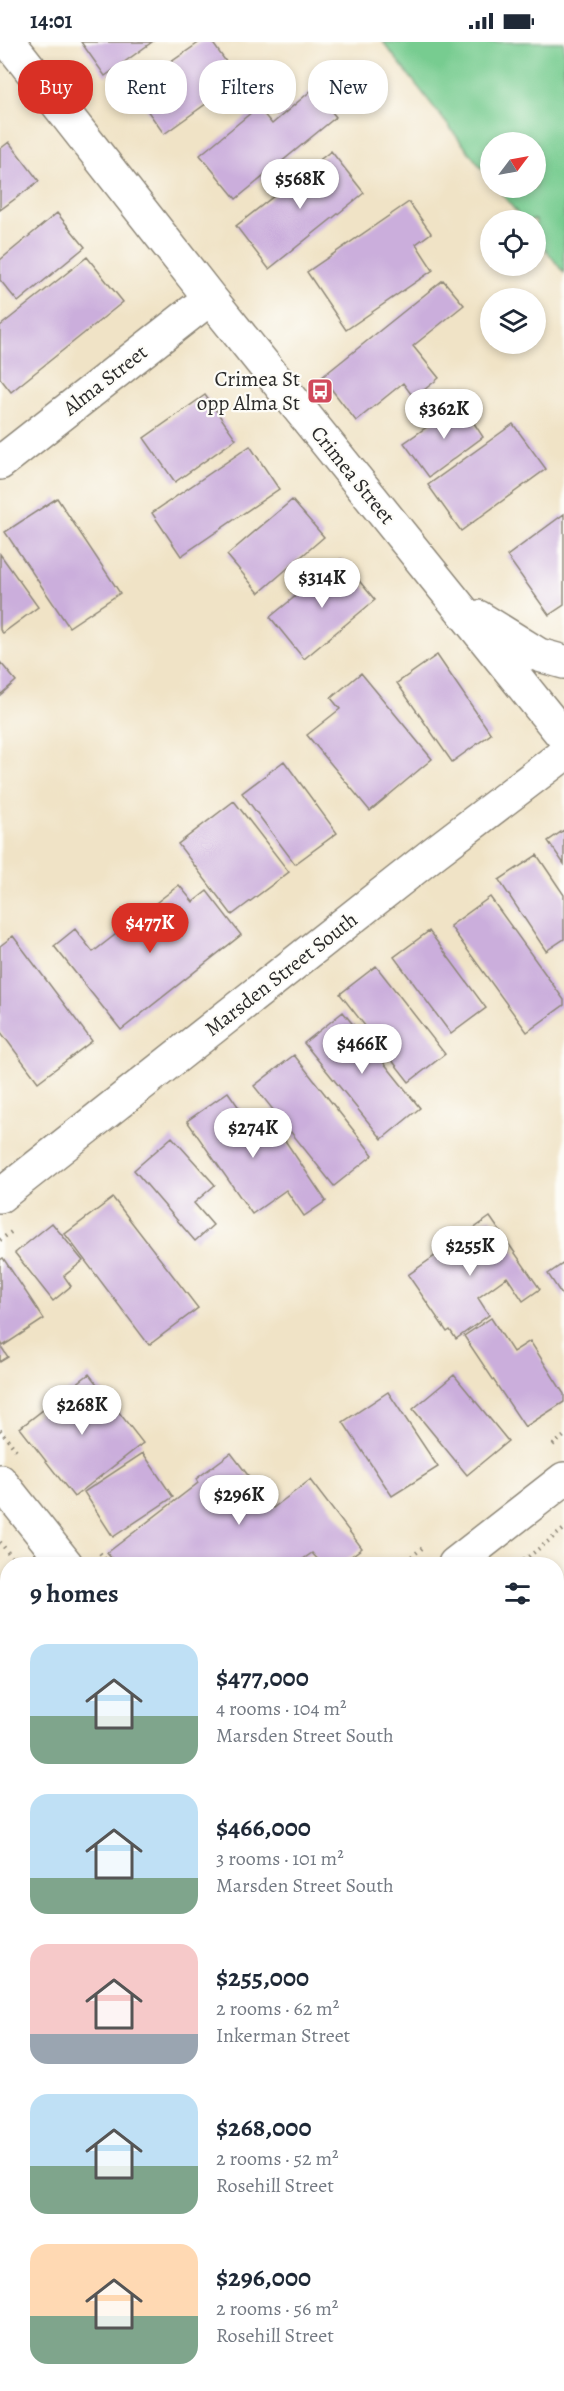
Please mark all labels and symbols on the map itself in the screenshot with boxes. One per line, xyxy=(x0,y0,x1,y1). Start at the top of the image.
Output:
north arrow xyxy=(480,132,546,198)
pin: $568K xyxy=(258,159,342,210)
street label: Alma Street xyxy=(56,338,153,422)
place label: Crimea St opp Alma St xyxy=(197,365,300,417)
bus stop icon: Crimea St opp Alma St xyxy=(305,376,335,406)
pin: $362K xyxy=(402,389,486,440)
street label: Crimea Street xyxy=(305,420,401,530)
pin: $314K xyxy=(280,558,364,609)
pin: $477K xyxy=(108,903,192,954)
street label: Marsden Street South xyxy=(199,906,363,1042)
pin: $466K xyxy=(320,1024,404,1075)
pin: $274K xyxy=(211,1108,295,1159)
pin: $255K xyxy=(428,1226,512,1277)
pin: $268K xyxy=(40,1385,124,1436)
pin: $296K xyxy=(197,1475,281,1526)

